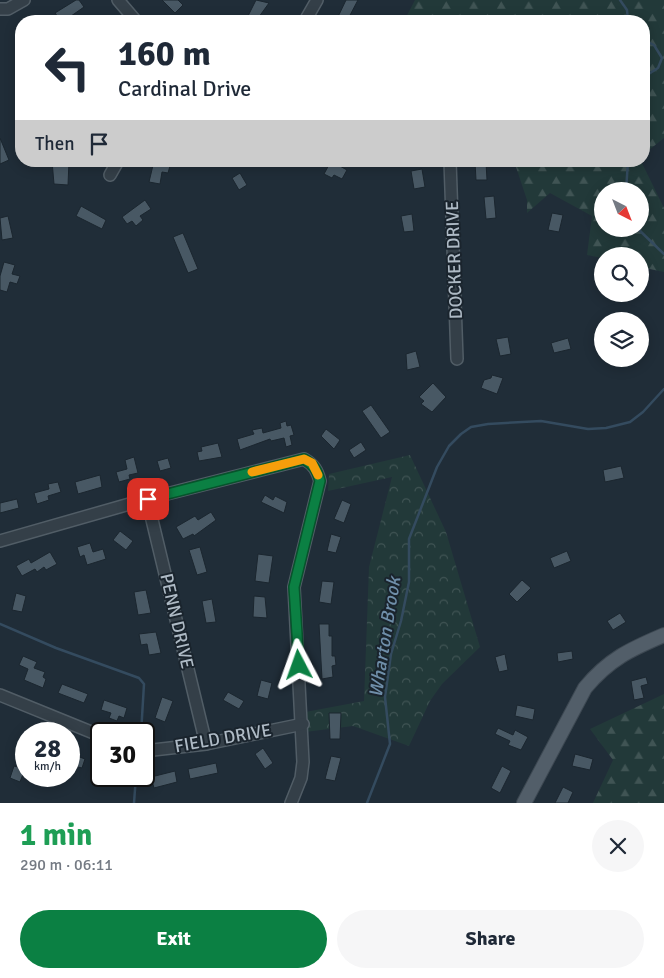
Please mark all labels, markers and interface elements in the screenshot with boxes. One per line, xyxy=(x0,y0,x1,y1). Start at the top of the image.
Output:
text: 160 m xyxy=(118,32,211,75)
icon: left xyxy=(35,35,100,100)
text: Cardinal Drive xyxy=(118,75,251,102)
icon: arrive xyxy=(85,130,113,158)
text: Then xyxy=(35,132,75,156)
north arrow xyxy=(594,182,649,238)
map controls xyxy=(594,182,649,367)
street label: DOCKER DRIVE xyxy=(441,200,467,320)
button: search xyxy=(594,247,649,302)
button: layers xyxy=(594,312,649,367)
pin xyxy=(127,478,169,520)
icon: arrive xyxy=(134,485,162,513)
street label: PENN DRIVE xyxy=(155,571,199,671)
water label: Wharton Brook xyxy=(364,574,407,699)
position arrow xyxy=(272,638,324,690)
street label: FIELD DRIVE xyxy=(173,719,273,757)
speed limit sign: 30 xyxy=(90,722,155,787)
text: 28 xyxy=(34,733,61,764)
text: km/h xyxy=(34,759,61,774)
text: 1 min xyxy=(20,817,92,854)
button: close xyxy=(592,820,644,872)
text: 290 m · 06:11 xyxy=(20,855,113,875)
button: Exit xyxy=(20,910,327,968)
button: Share xyxy=(337,910,644,968)

